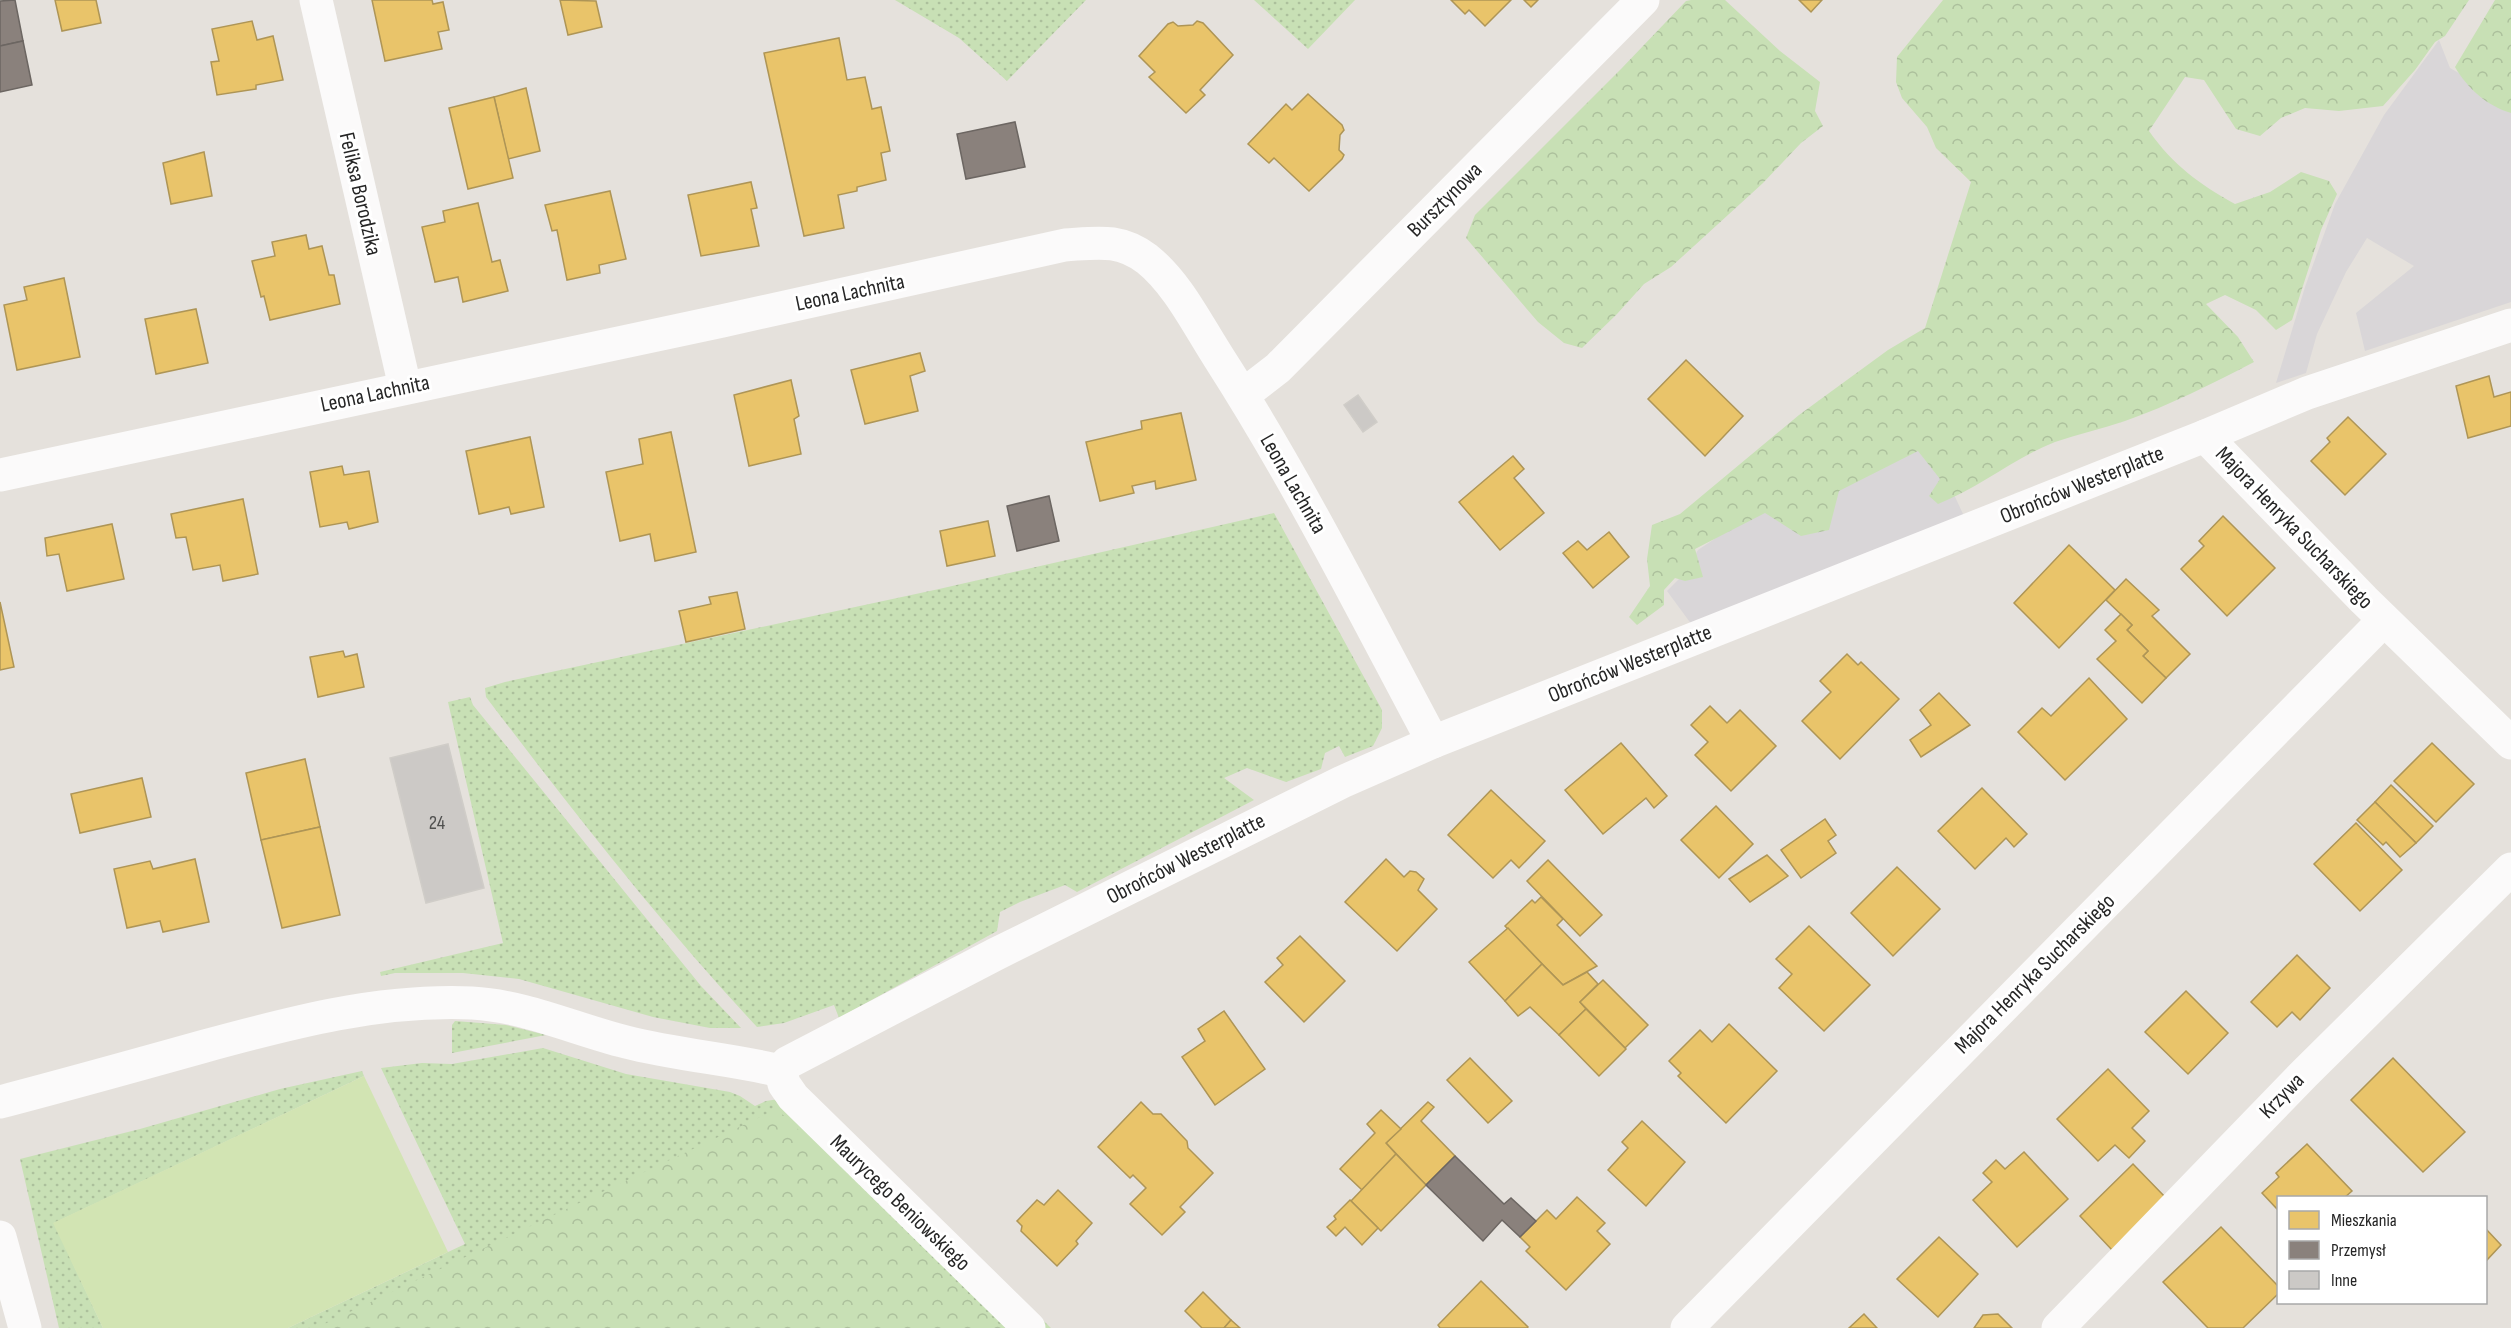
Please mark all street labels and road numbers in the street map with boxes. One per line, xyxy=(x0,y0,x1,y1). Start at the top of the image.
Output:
street label: Feliksa Borodzika xyxy=(333,130,387,258)
street label: Bursztynowa xyxy=(1402,157,1488,243)
street label: Leona Lachnita xyxy=(793,268,907,318)
street label: Leona Lachnita xyxy=(318,369,432,419)
street label: Leona Lachnita xyxy=(1254,429,1332,539)
street label: Obrońców Westerplatte xyxy=(1996,440,2168,530)
street label: Majora Henryka Sucharskiego xyxy=(2209,441,2379,615)
street label: Obrońców Westerplatte xyxy=(1544,619,1716,709)
street label: Obrońców Westerplatte xyxy=(1102,807,1270,911)
street label: Majora Henryka Sucharskiego xyxy=(1949,888,2121,1060)
street label: Krzywa xyxy=(2254,1067,2310,1125)
street label: Maurycego Beniowskiego xyxy=(824,1129,976,1277)

